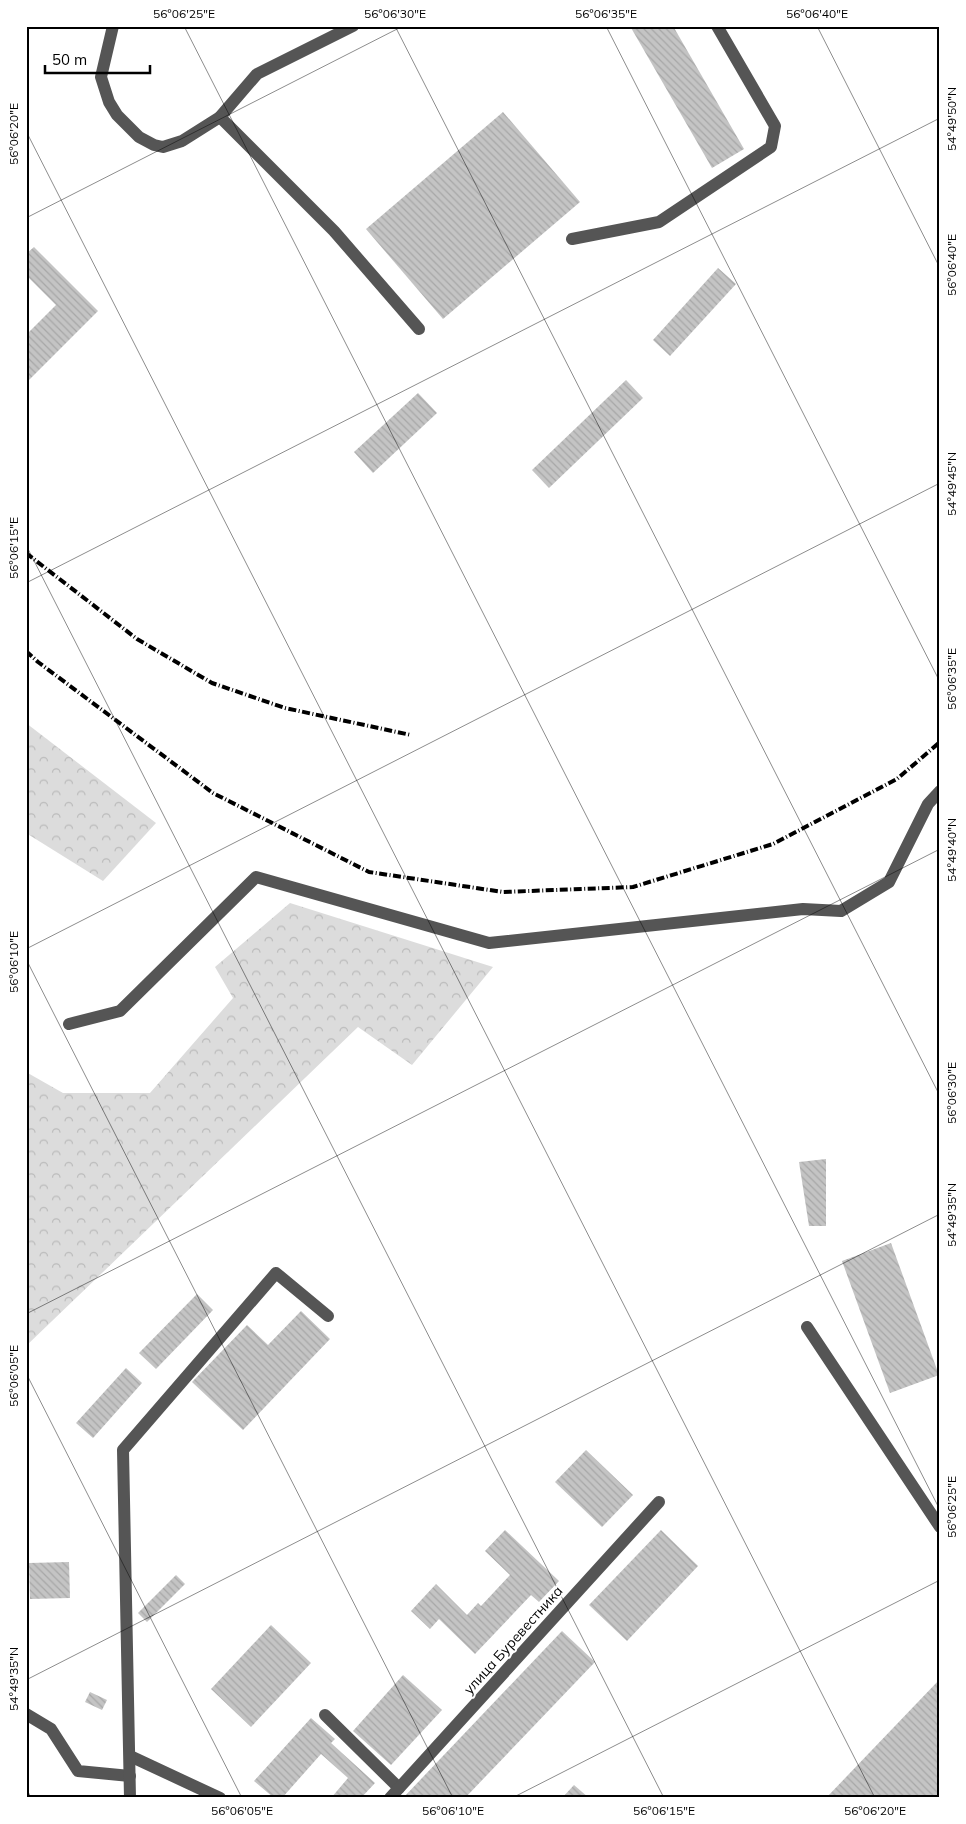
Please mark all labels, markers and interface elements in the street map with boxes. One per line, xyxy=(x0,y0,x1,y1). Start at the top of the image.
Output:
text: 56°06'25"E xyxy=(153,6,215,21)
text: 56°06'30"E xyxy=(364,6,426,21)
text: 56°06'35"E xyxy=(575,6,637,21)
text: 56°06'40"E xyxy=(786,6,848,21)
scale bar xyxy=(45,42,150,74)
text: 50 m xyxy=(52,50,87,69)
text: 54°49'50"N xyxy=(944,87,959,151)
text: 56°06'20"E xyxy=(6,103,21,165)
text: 56°06'40"E xyxy=(944,234,959,296)
text: 54°49'45"N xyxy=(944,452,959,516)
text: 56°06'15"E xyxy=(6,517,21,579)
text: 56°06'35"E xyxy=(944,648,959,710)
text: 54°49'40"N xyxy=(944,818,959,882)
text: 56°06'10"E xyxy=(6,931,21,993)
text: 56°06'30"E xyxy=(944,1062,959,1124)
text: 54°49'35"N xyxy=(944,1183,959,1247)
text: 56°06'05"E xyxy=(6,1345,21,1407)
text: 56°06'25"E xyxy=(944,1476,959,1538)
street label: улица Буревестника xyxy=(460,1582,566,1698)
text: 54°49'35"N xyxy=(6,1647,21,1711)
text: 56°06'05"E xyxy=(211,1803,273,1818)
text: 56°06'10"E xyxy=(422,1803,484,1818)
text: 56°06'15"E xyxy=(633,1803,695,1818)
text: 56°06'20"E xyxy=(844,1803,906,1818)

